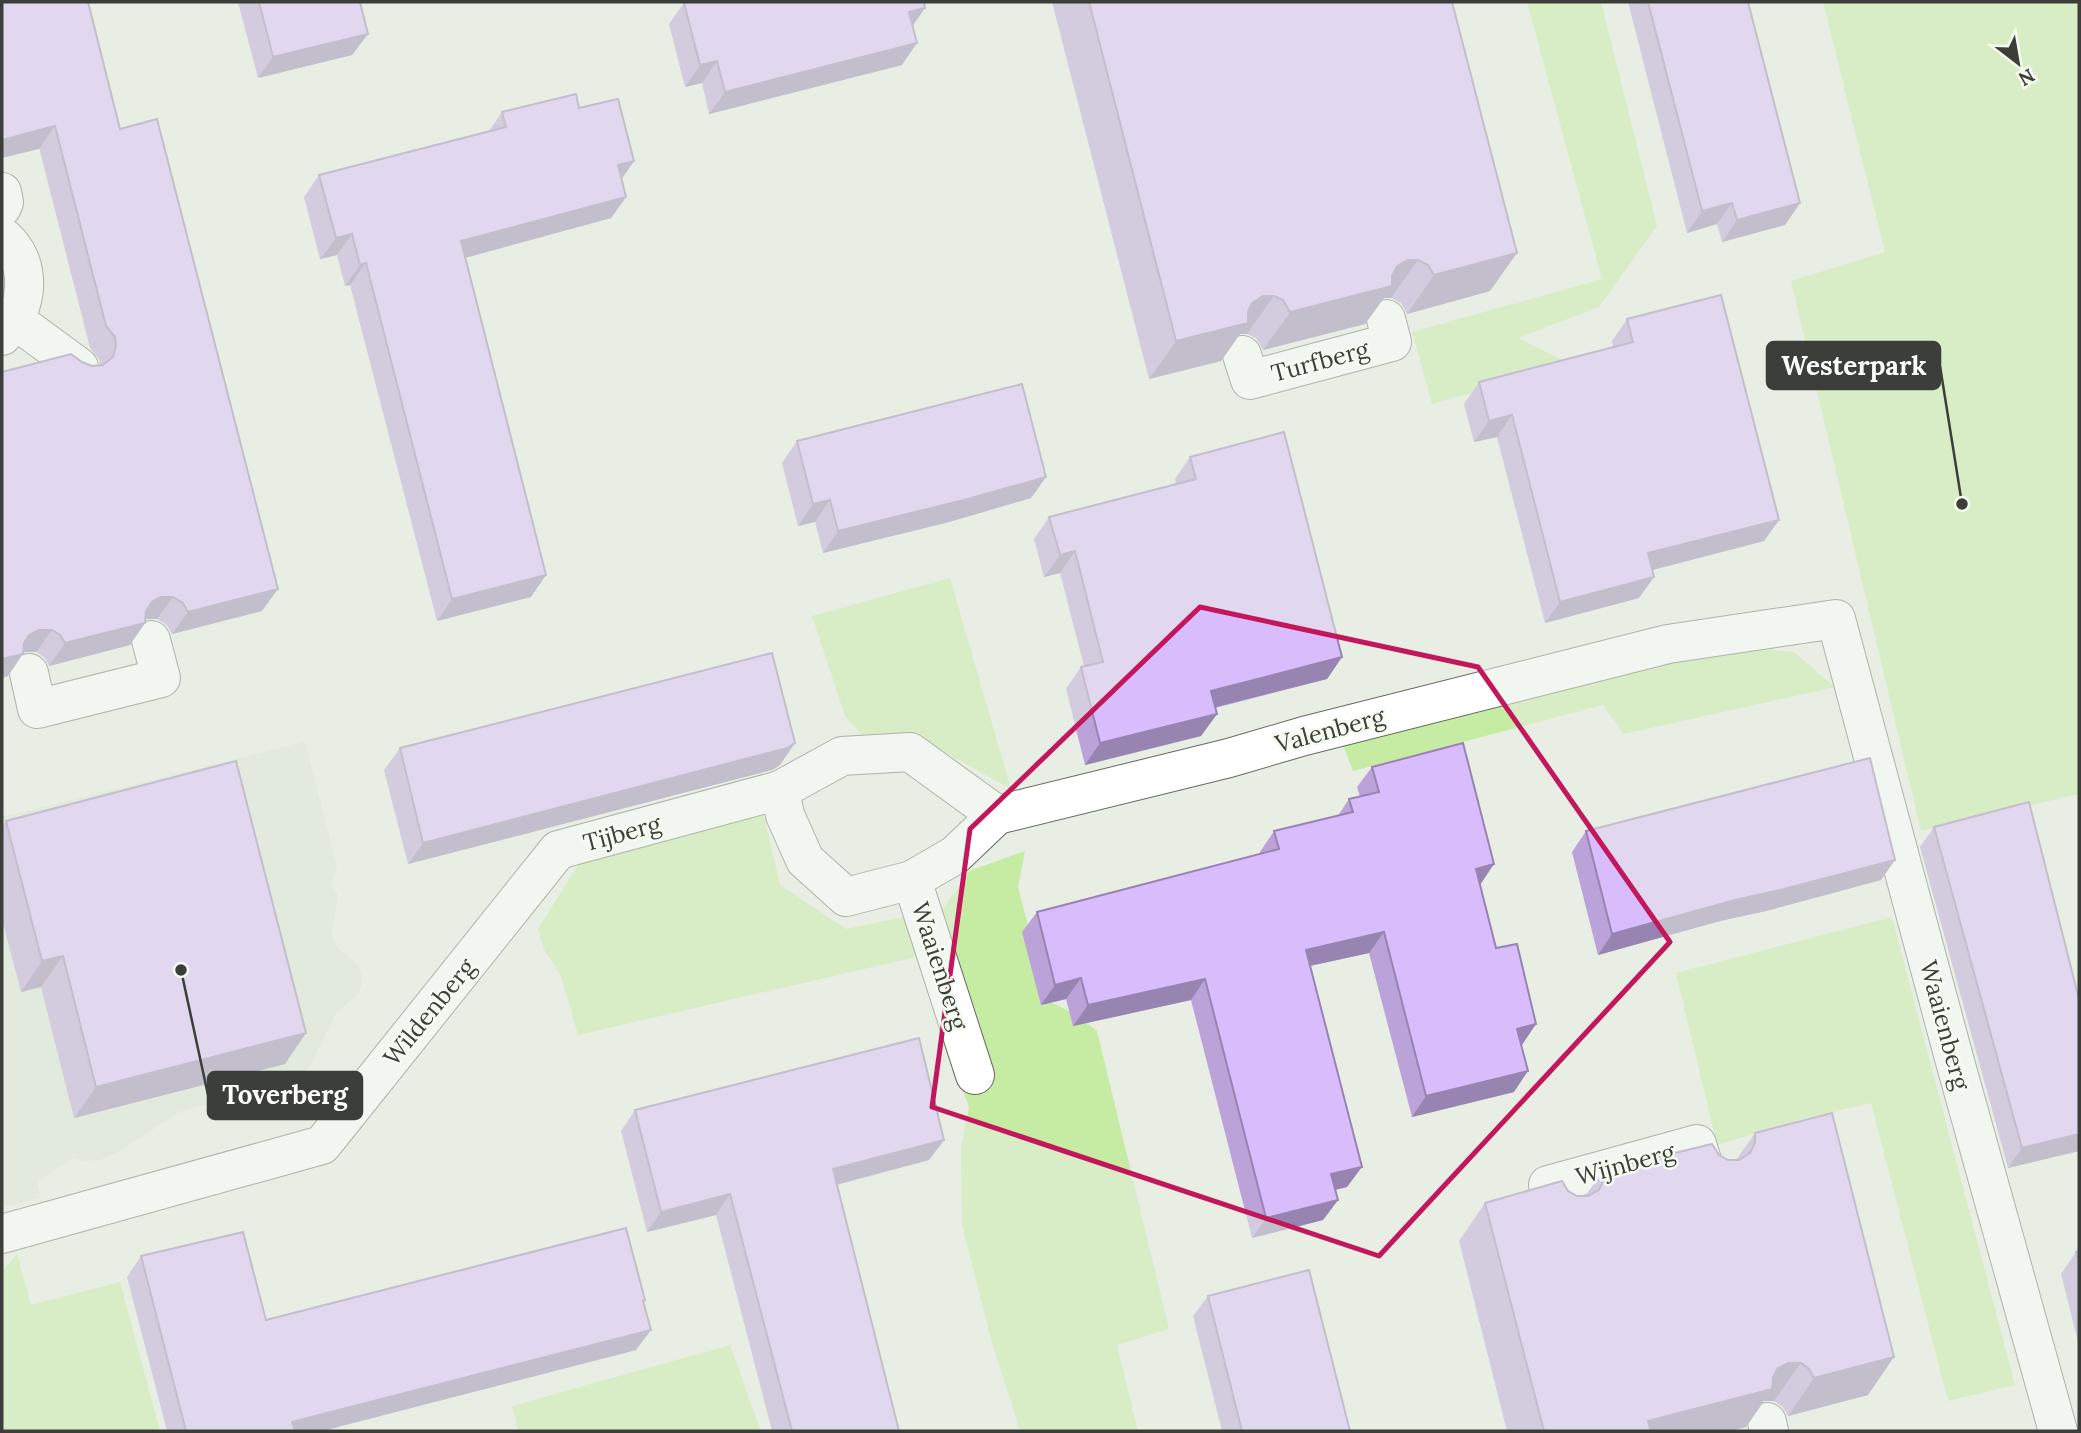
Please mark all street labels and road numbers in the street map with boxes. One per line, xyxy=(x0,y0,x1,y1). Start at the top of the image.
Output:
street label: Turfberg xyxy=(1268,333,1373,389)
street label: Valenberg xyxy=(1271,700,1389,760)
street label: Tijberg xyxy=(580,808,665,858)
street label: Waaienberg xyxy=(905,898,975,1035)
street label: Wildenberg xyxy=(376,951,482,1072)
street label: Waaienberg xyxy=(1913,957,1977,1094)
street label: Wijnberg xyxy=(1572,1136,1679,1192)

